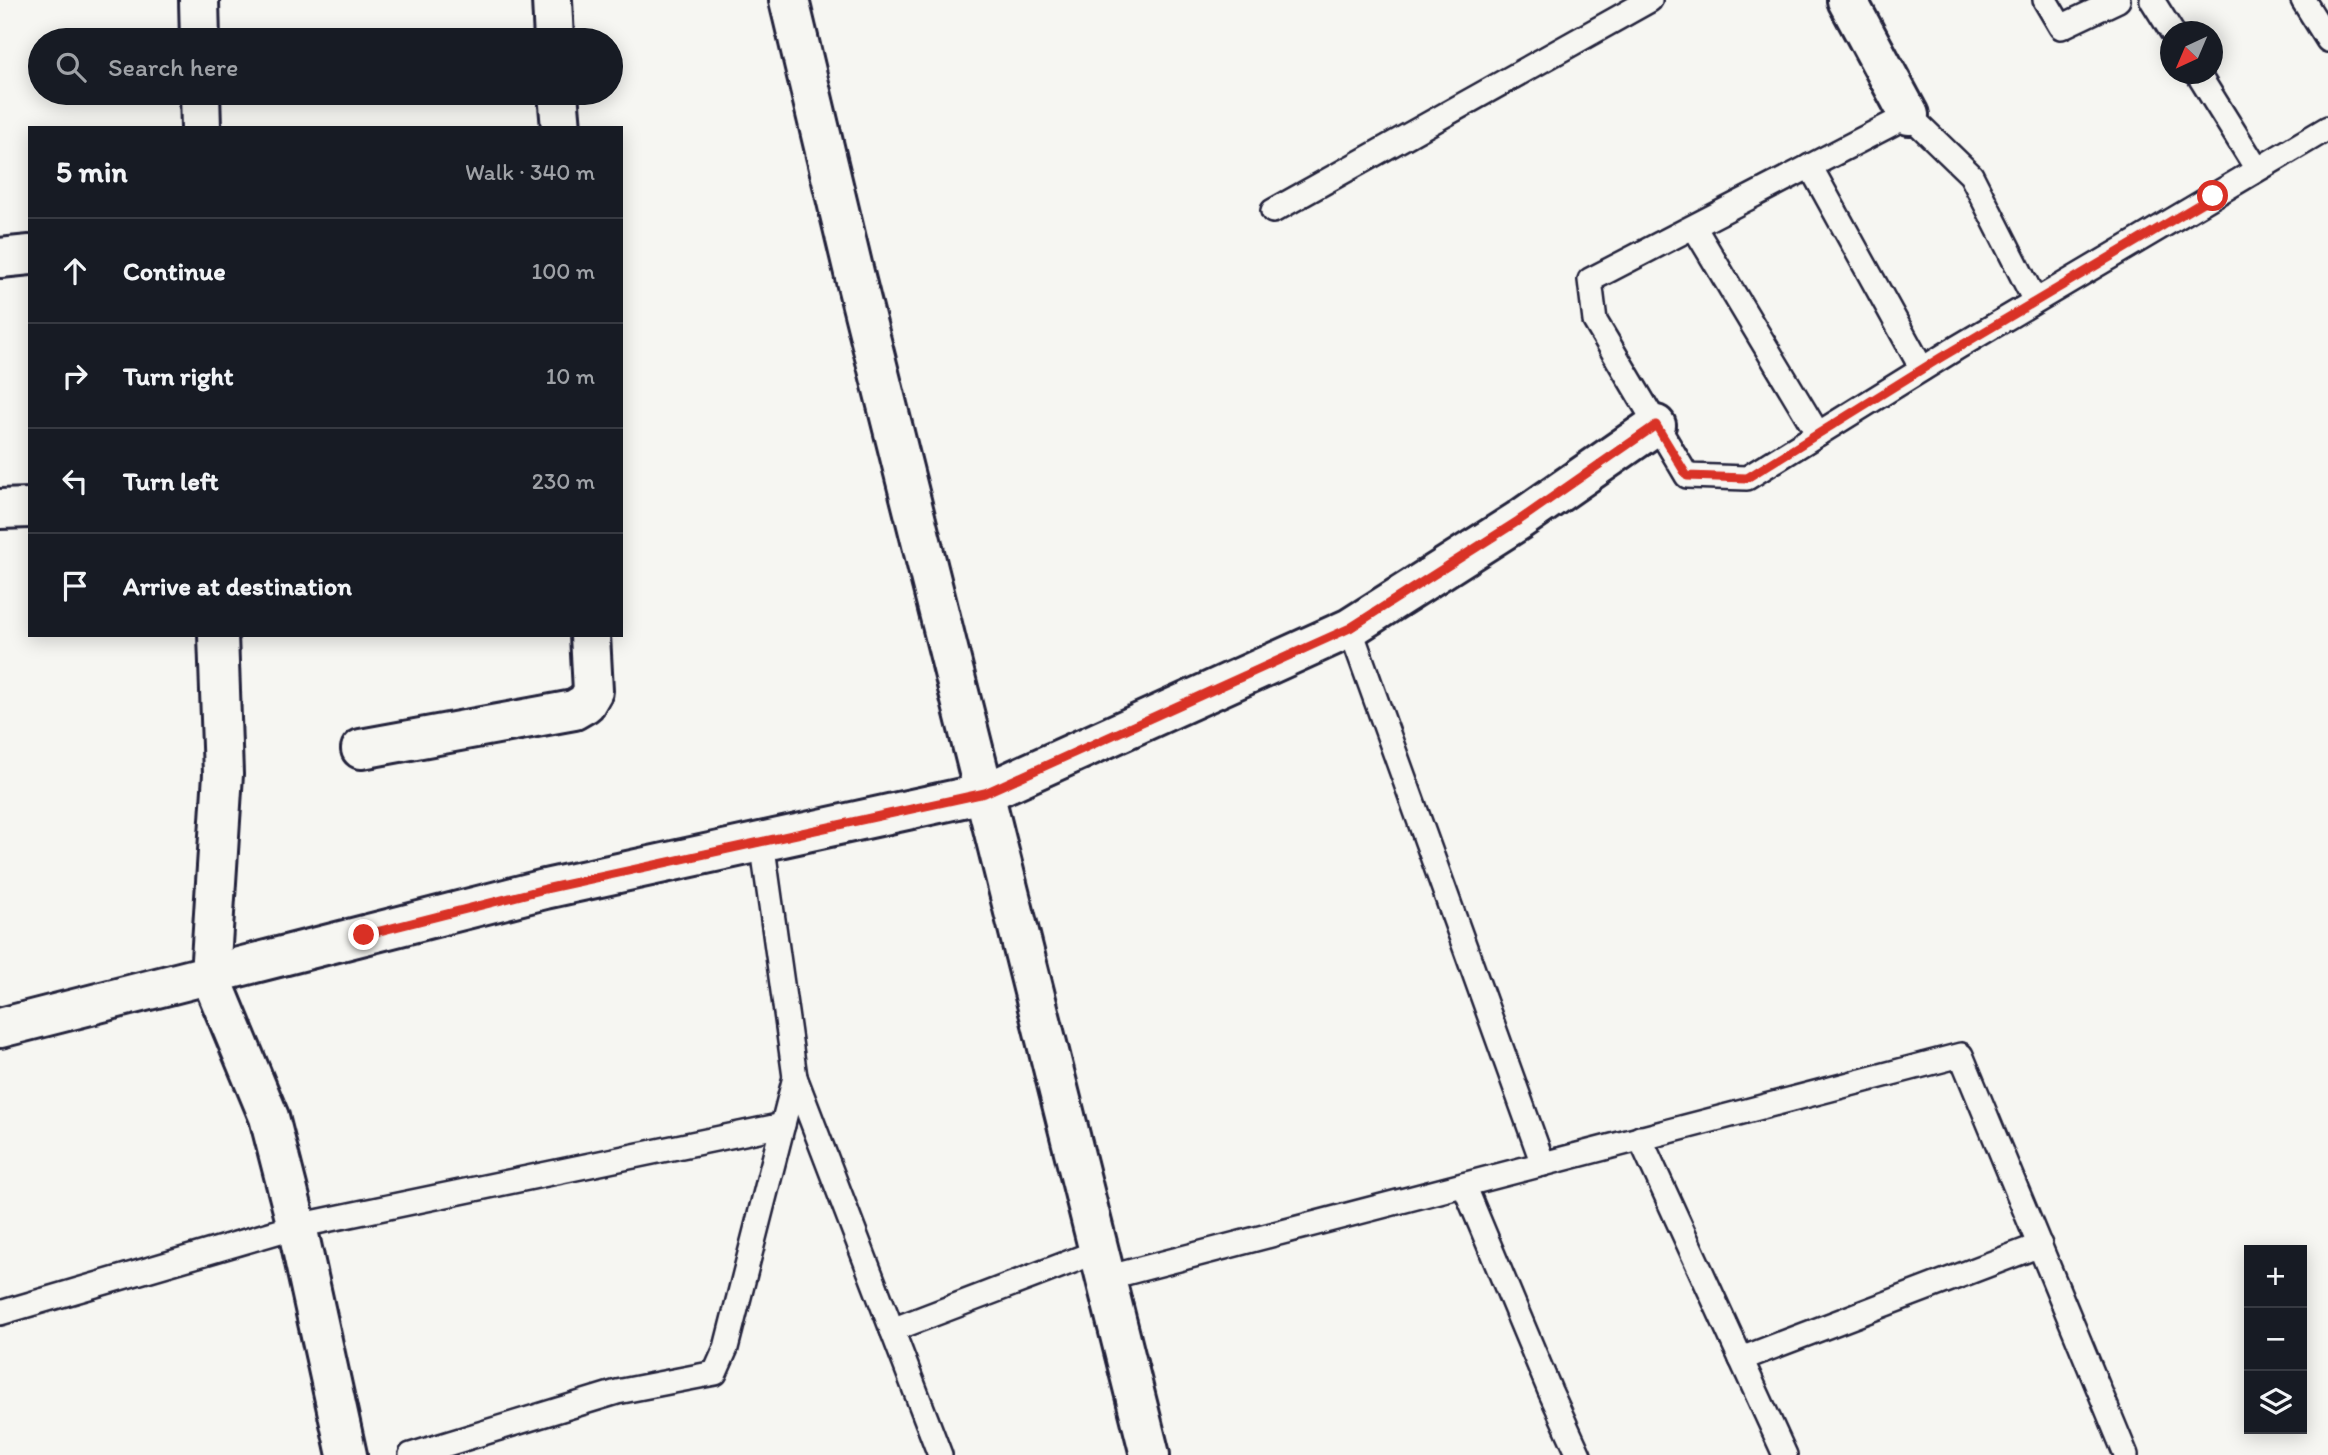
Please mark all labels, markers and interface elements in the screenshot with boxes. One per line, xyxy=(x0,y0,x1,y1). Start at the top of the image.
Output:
north arrow xyxy=(2160,21,2223,84)
search box xyxy=(28,28,623,105)
icon: search xyxy=(52,48,90,86)
text: Search here xyxy=(108,51,238,83)
text: 5 min xyxy=(56,153,127,190)
text: Walk · 340 m xyxy=(465,158,595,186)
route start xyxy=(2197,180,2228,211)
icon: ahead xyxy=(56,252,94,290)
text: Continue xyxy=(123,255,226,287)
text: 100 m xyxy=(531,257,595,285)
icon: right xyxy=(56,357,94,395)
text: Turn right xyxy=(123,360,234,392)
text: 10 m xyxy=(546,362,595,390)
icon: left xyxy=(56,462,94,500)
text: Turn left xyxy=(123,465,219,497)
text: 230 m xyxy=(532,467,595,495)
icon: arrive xyxy=(56,567,94,605)
text: Arrive at destination xyxy=(123,570,352,602)
route end xyxy=(348,919,379,950)
map controls xyxy=(2244,1245,2307,1434)
button: + xyxy=(2244,1245,2307,1308)
button: − xyxy=(2244,1308,2307,1371)
button: layers xyxy=(2244,1371,2307,1434)

